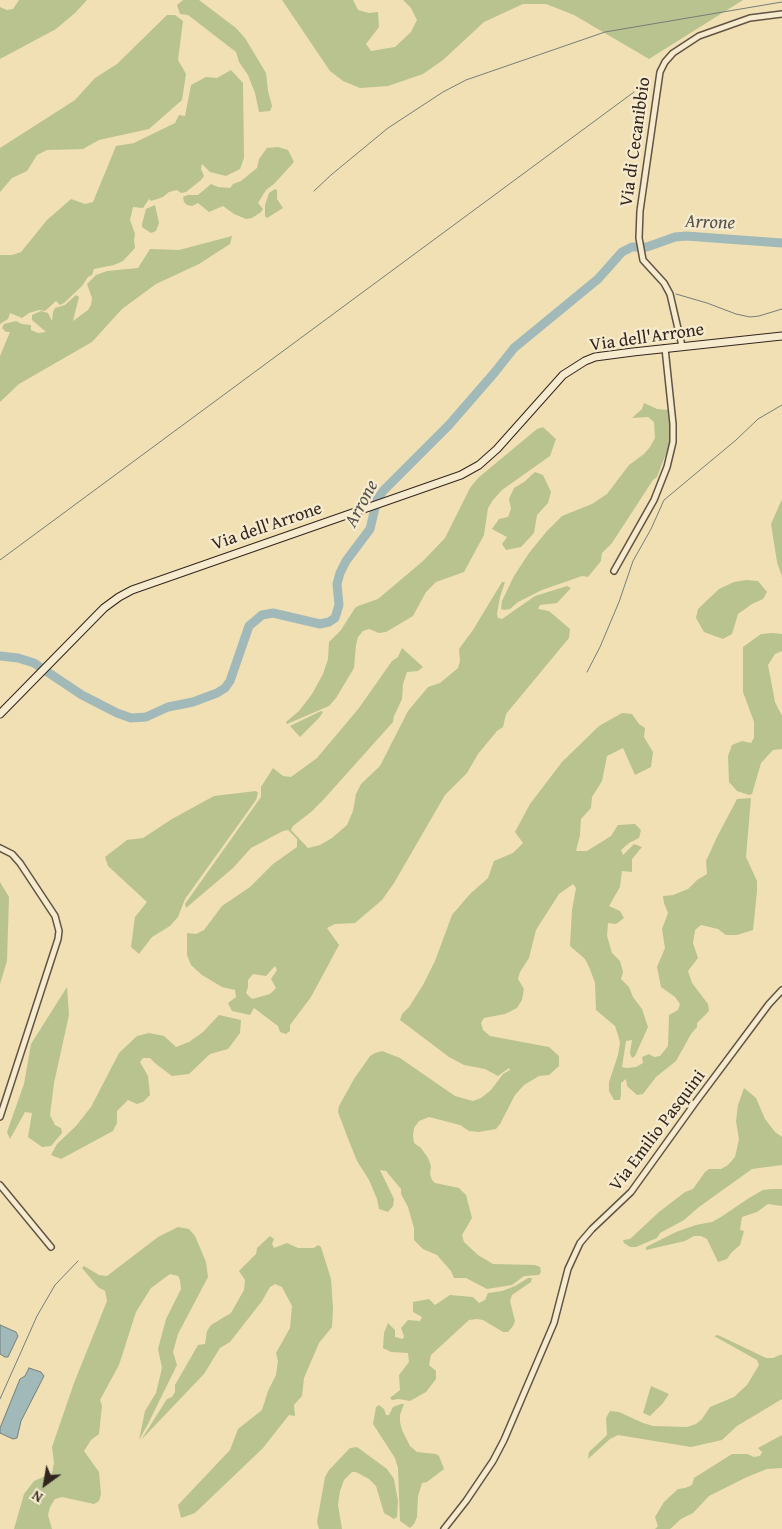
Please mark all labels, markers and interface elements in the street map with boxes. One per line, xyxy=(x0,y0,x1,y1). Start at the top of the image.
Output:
street label: Via di Cecanibbio xyxy=(616,76,656,208)
water label: Arrone xyxy=(685,211,735,235)
street label: Via dell'Arrone xyxy=(588,319,706,357)
water label: Arrone xyxy=(340,476,384,532)
street label: Via dell'Arrone xyxy=(209,498,325,556)
street label: Via Emilio Pasquini xyxy=(605,1066,711,1196)
north arrow xyxy=(20,1459,70,1509)
text: N xyxy=(28,1486,46,1508)

